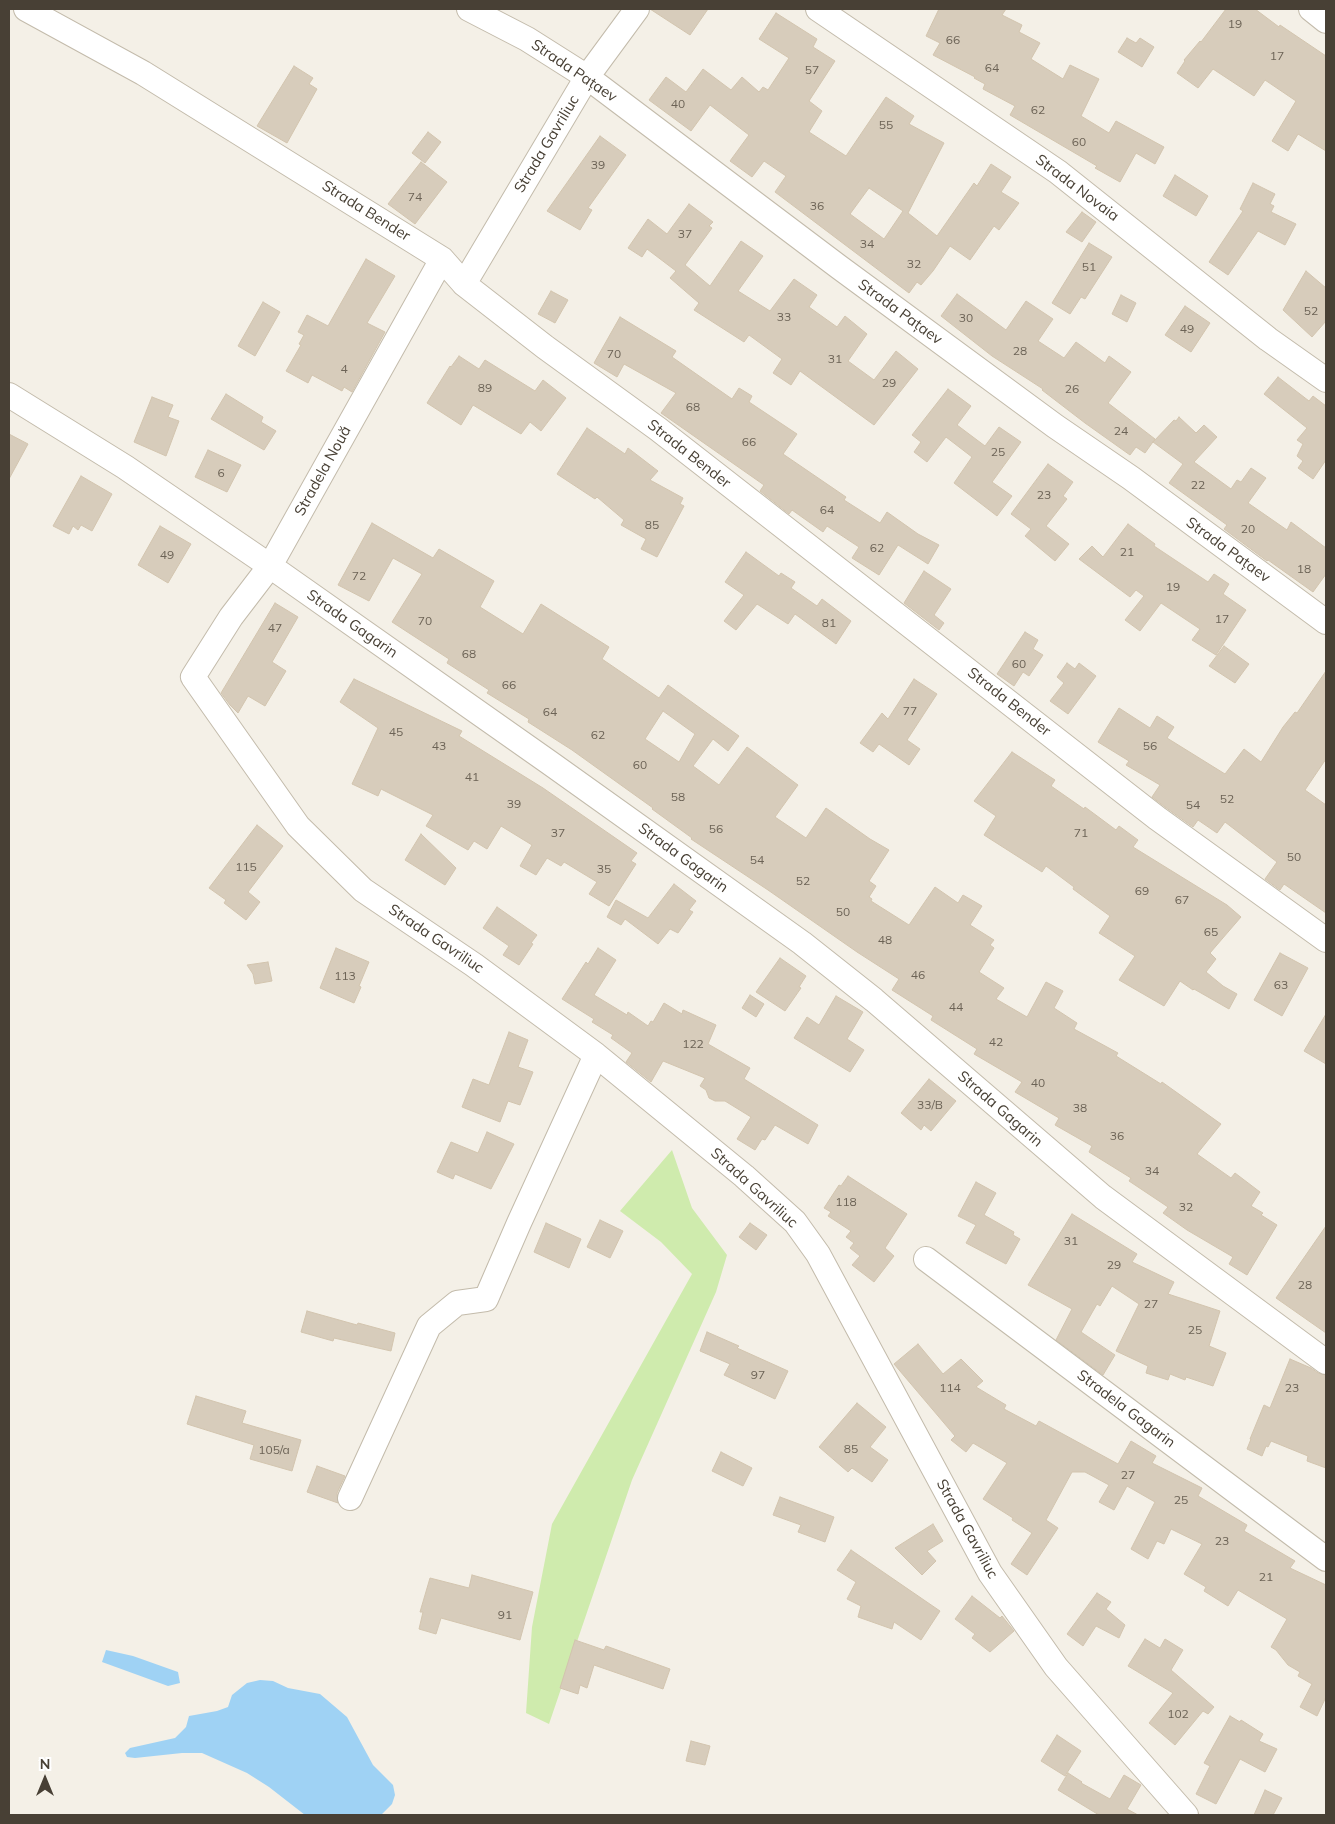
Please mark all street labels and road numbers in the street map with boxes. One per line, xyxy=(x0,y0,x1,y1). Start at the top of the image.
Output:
street label: Strada Pațaev xyxy=(528,36,620,106)
street label: Strada Gavriliuc xyxy=(511,92,583,196)
street label: Strada Novaia xyxy=(1032,151,1122,225)
street label: Strada Bender xyxy=(319,177,413,245)
street label: Strada Pațaev xyxy=(854,275,946,349)
street label: Strada Bender xyxy=(644,416,734,492)
street label: Stradela Nouă xyxy=(291,423,355,519)
street label: Strada Pațaev xyxy=(1182,513,1274,587)
street label: Strada Gagarin xyxy=(303,586,401,662)
street label: Strada Bender xyxy=(964,664,1054,740)
street label: Strada Gagarin xyxy=(635,819,731,897)
street label: Strada Gavriliuc xyxy=(385,901,487,977)
street label: Strada Gagarin xyxy=(954,1067,1046,1151)
street label: Strada Gavriliuc xyxy=(707,1144,801,1232)
street label: Stradela Gagarin xyxy=(1073,1366,1179,1452)
street label: Strada Gavriliuc xyxy=(932,1476,1002,1582)

